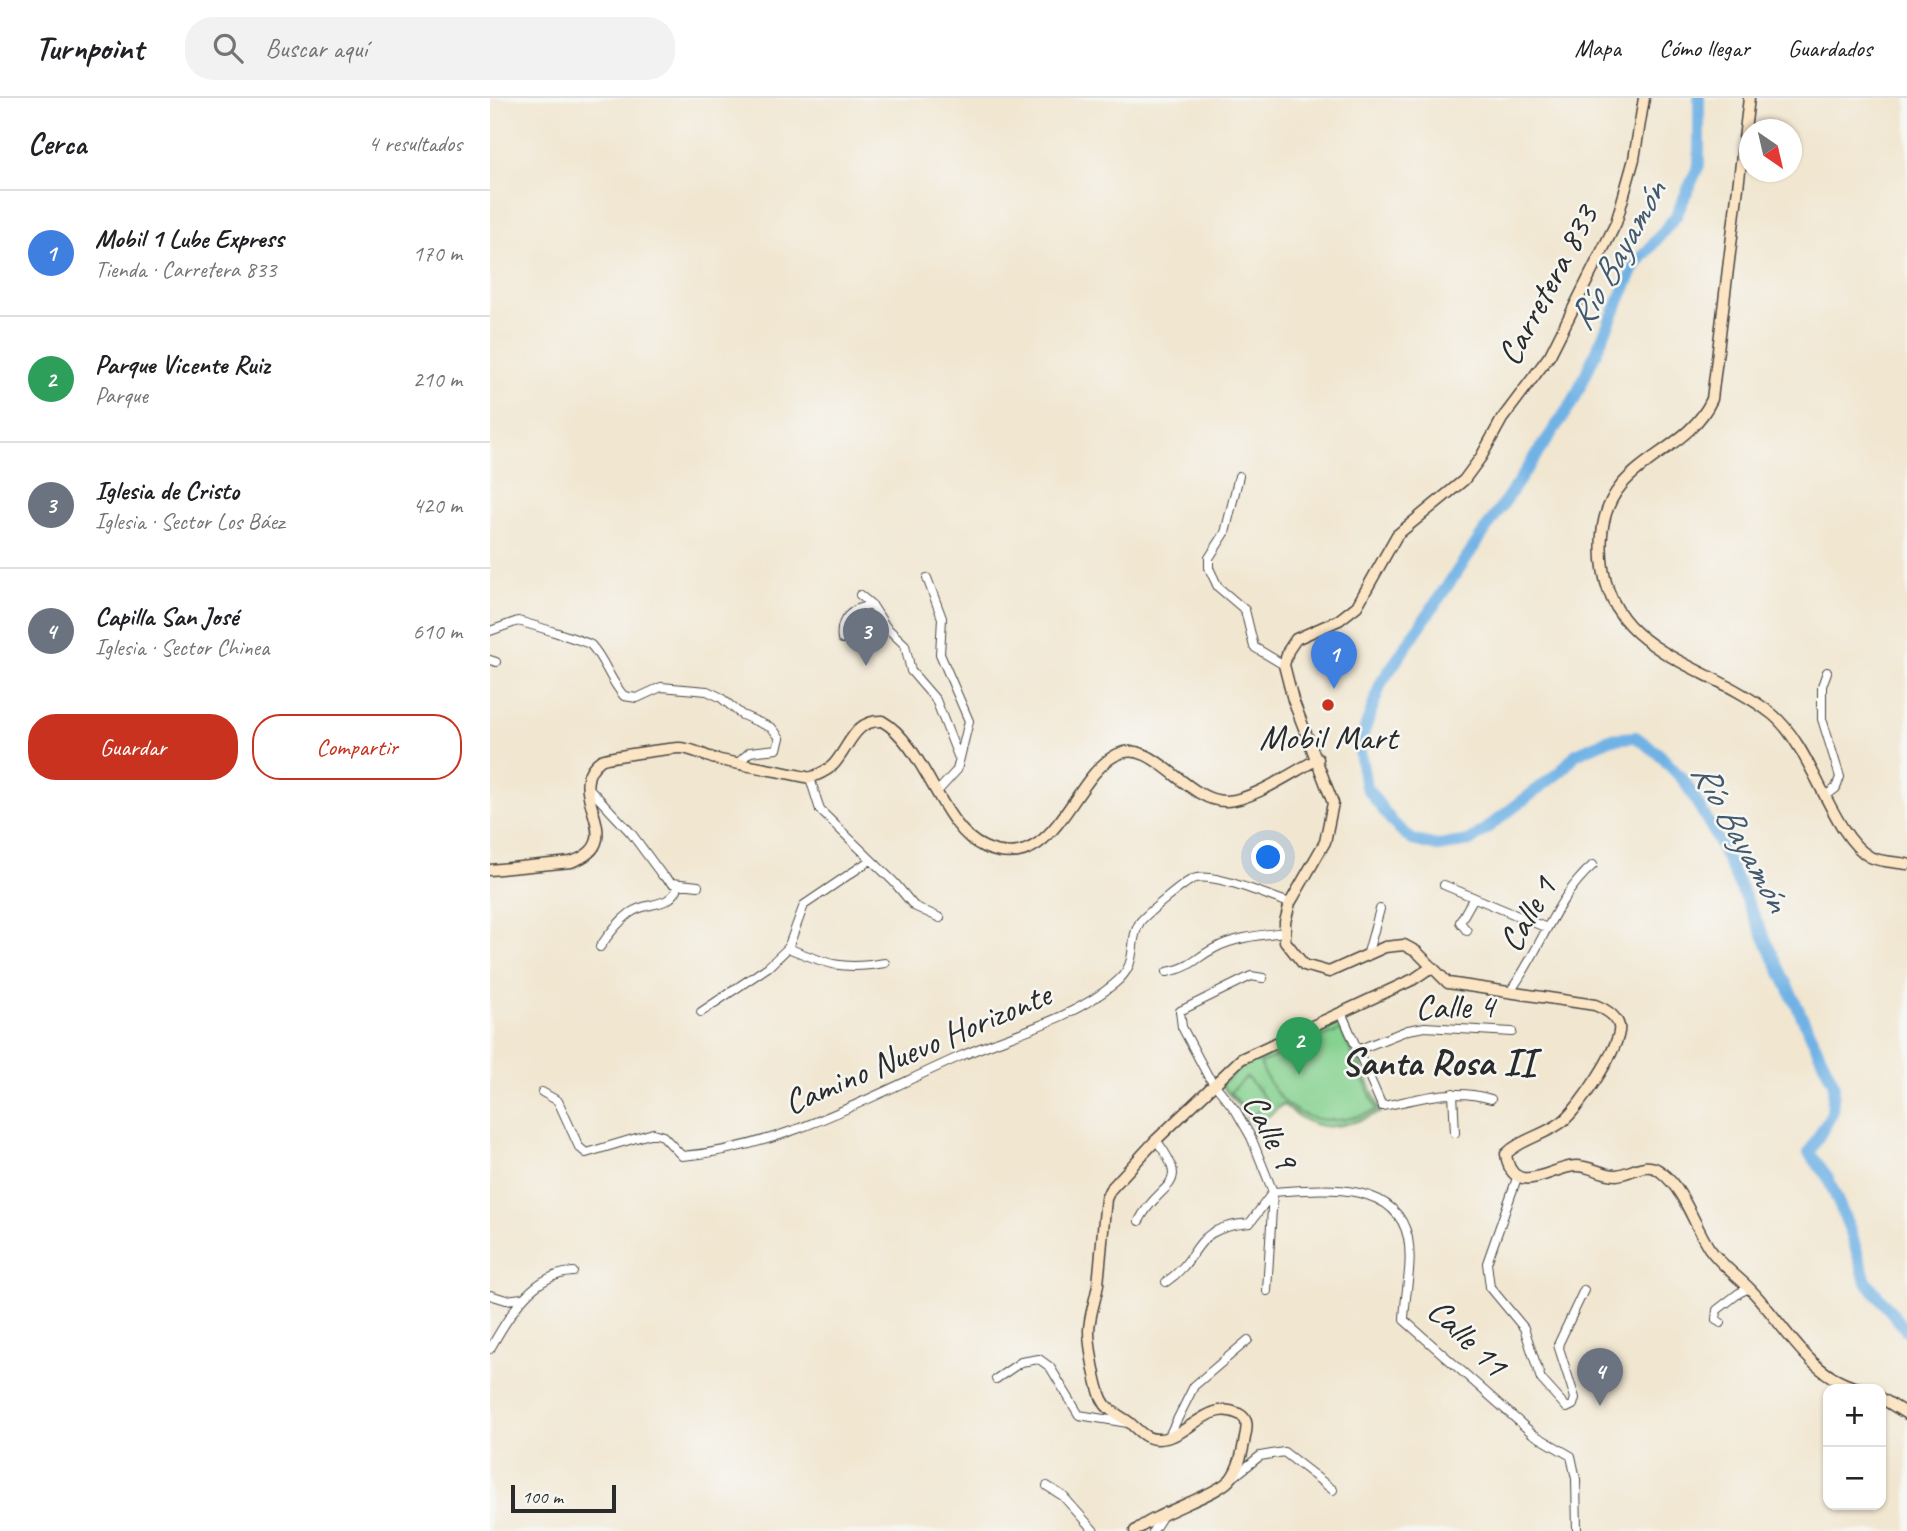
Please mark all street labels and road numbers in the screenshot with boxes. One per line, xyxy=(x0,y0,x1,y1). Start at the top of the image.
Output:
street label: Carretera 833 xyxy=(1487,196,1609,373)
street label: Calle 1 xyxy=(1488,867,1568,960)
street label: Camino Nuevo Horizonte xyxy=(777,971,1060,1125)
street label: Calle 4 xyxy=(1415,983,1498,1030)
street label: Calle 9 xyxy=(1233,1086,1310,1180)
street label: Calle 11 xyxy=(1418,1288,1519,1388)

